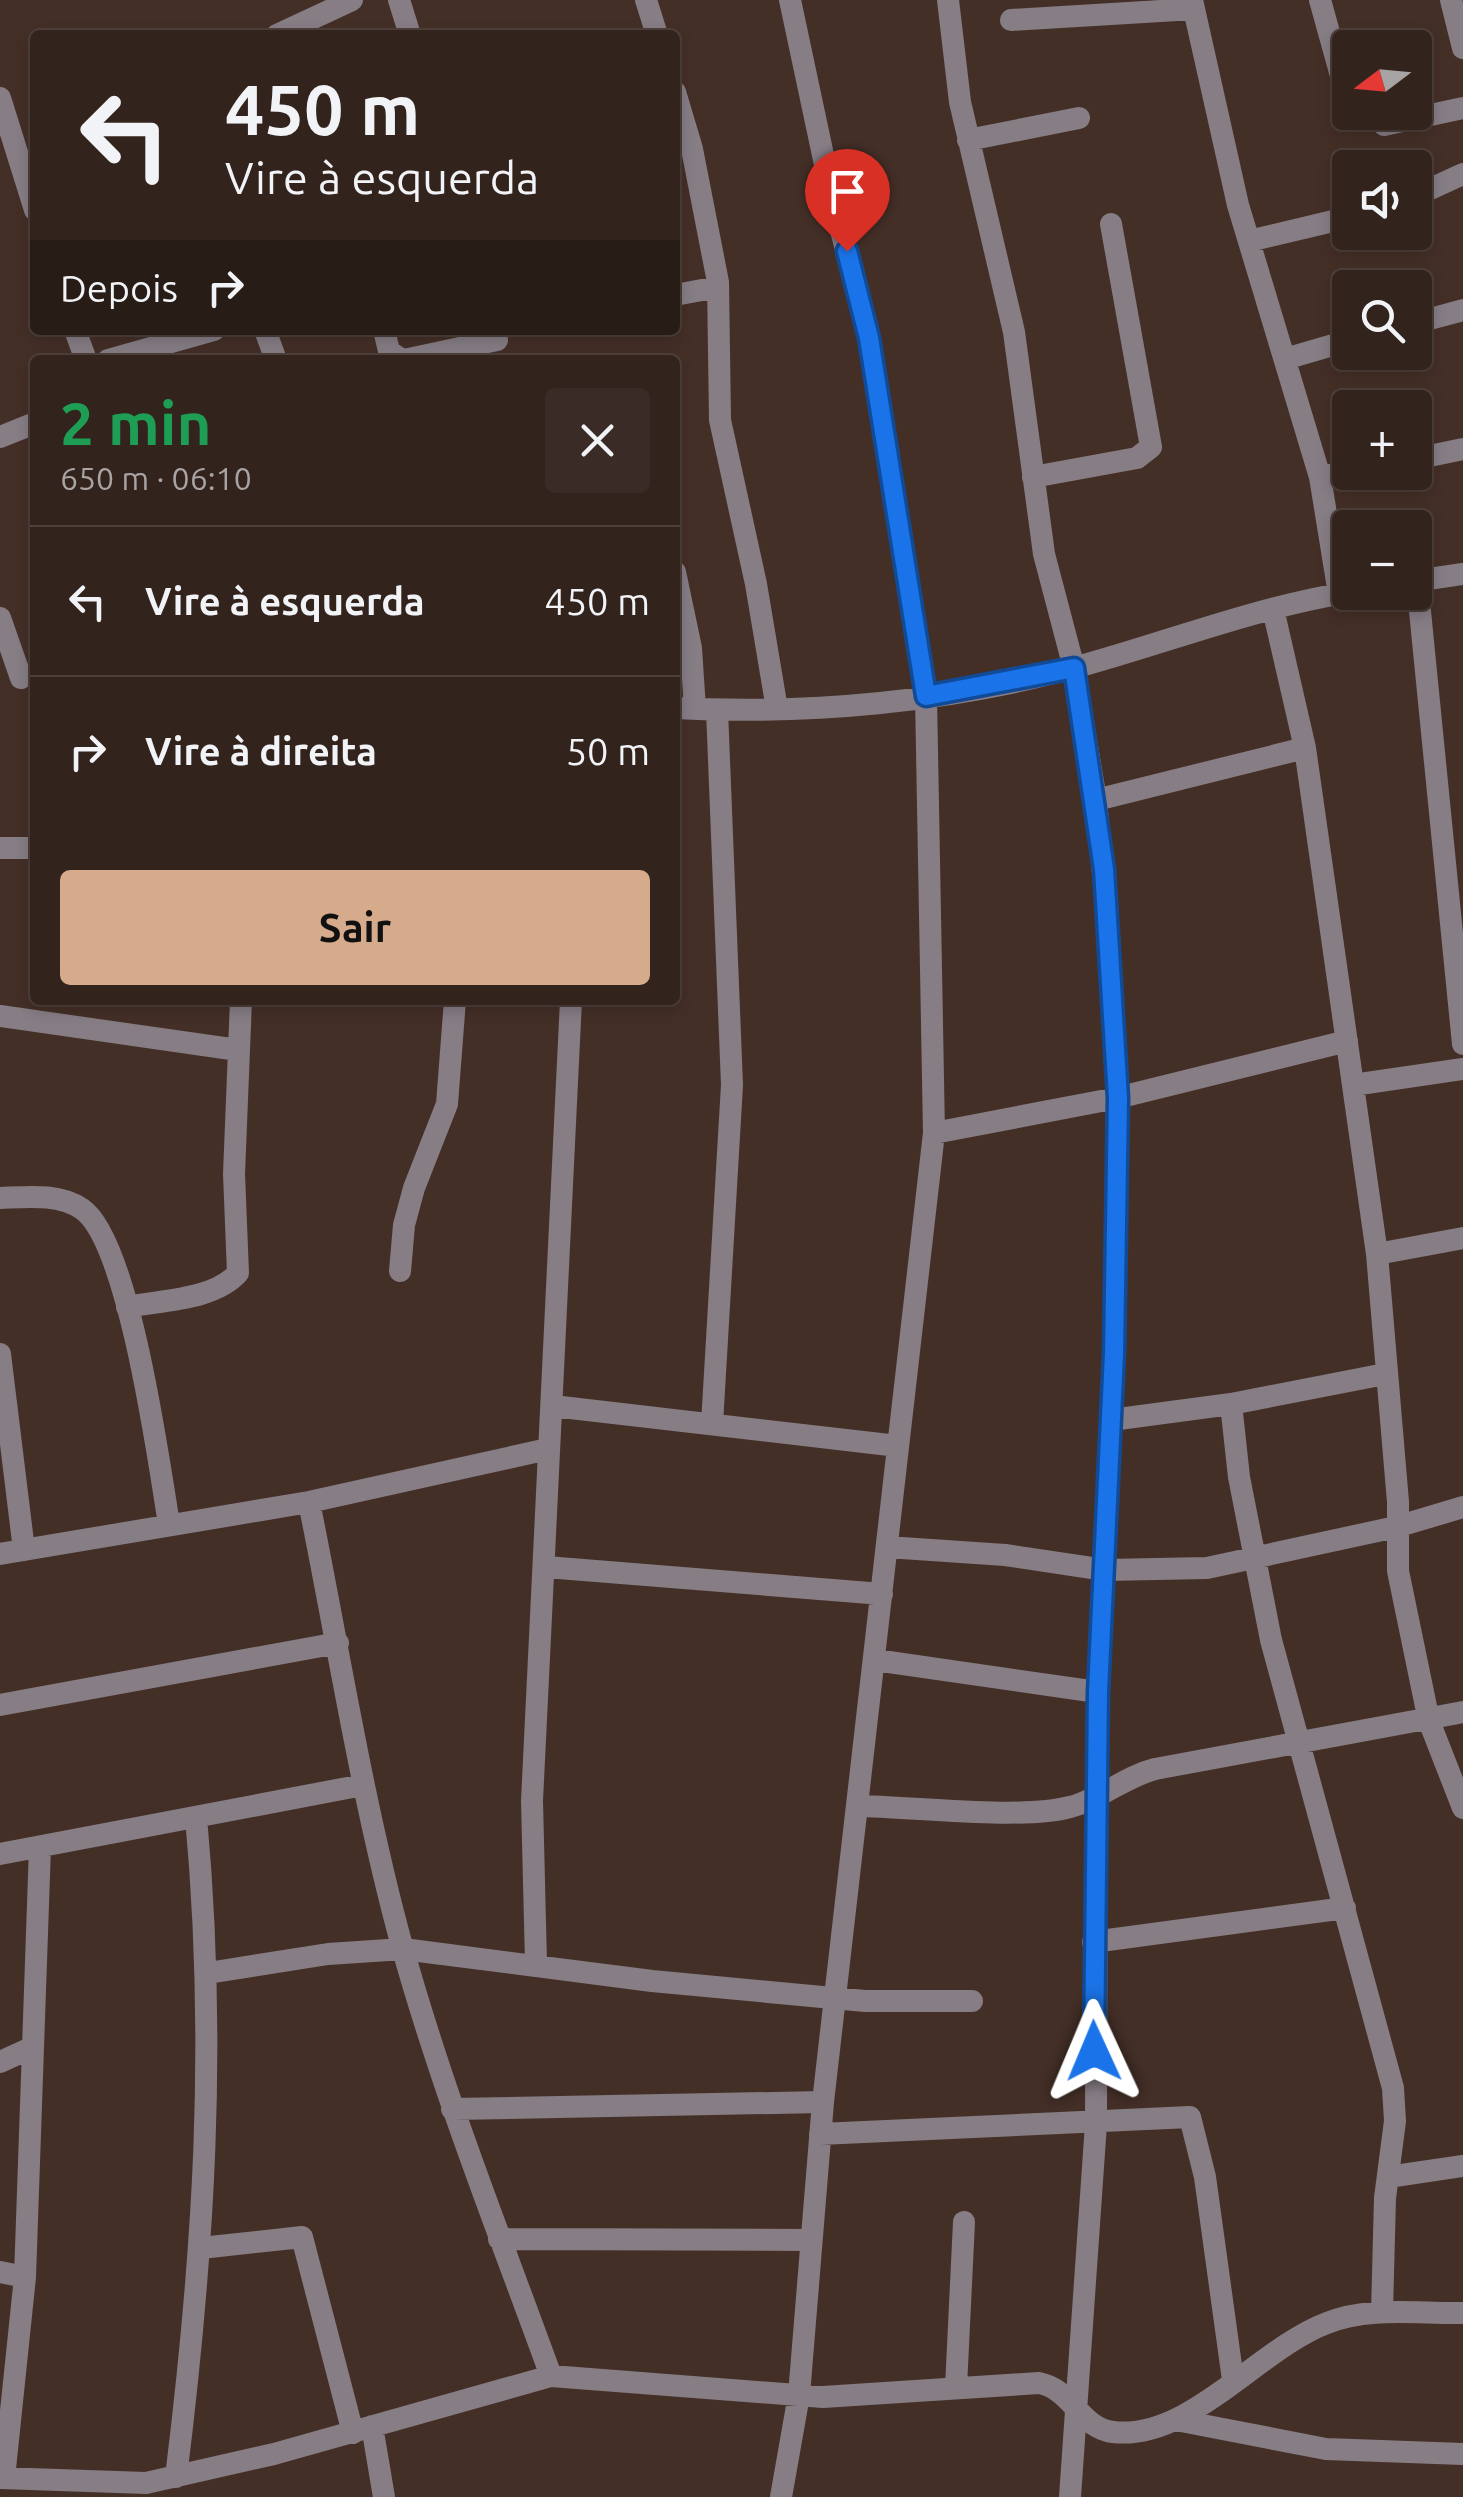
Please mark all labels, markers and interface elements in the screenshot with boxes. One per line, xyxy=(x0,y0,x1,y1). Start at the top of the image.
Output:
north arrow xyxy=(1332,30,1432,130)
map controls xyxy=(1332,30,1432,610)
icon: left xyxy=(60,70,190,200)
text: 450 m xyxy=(225,70,420,148)
pin xyxy=(805,149,890,252)
button: sound xyxy=(1332,150,1432,250)
text: Vire à esquerda xyxy=(225,152,539,203)
icon: arrive xyxy=(820,164,875,219)
icon: right xyxy=(198,260,253,315)
text: Depois xyxy=(60,267,178,309)
button: search xyxy=(1332,270,1432,370)
button: close xyxy=(545,388,650,493)
text: 2 min xyxy=(60,389,212,456)
button: + xyxy=(1332,390,1432,490)
text: 650 m · 06:10 xyxy=(60,460,252,496)
button: − xyxy=(1332,510,1432,610)
icon: left xyxy=(60,574,115,629)
text: Vire à esquerda xyxy=(145,580,425,622)
text: 450 m xyxy=(544,580,650,622)
icon: right xyxy=(60,724,115,779)
text: Vire à direita xyxy=(145,730,377,772)
text: 50 m xyxy=(566,730,650,772)
button: Sair xyxy=(60,870,650,985)
position arrow xyxy=(1042,1999,1146,2103)

